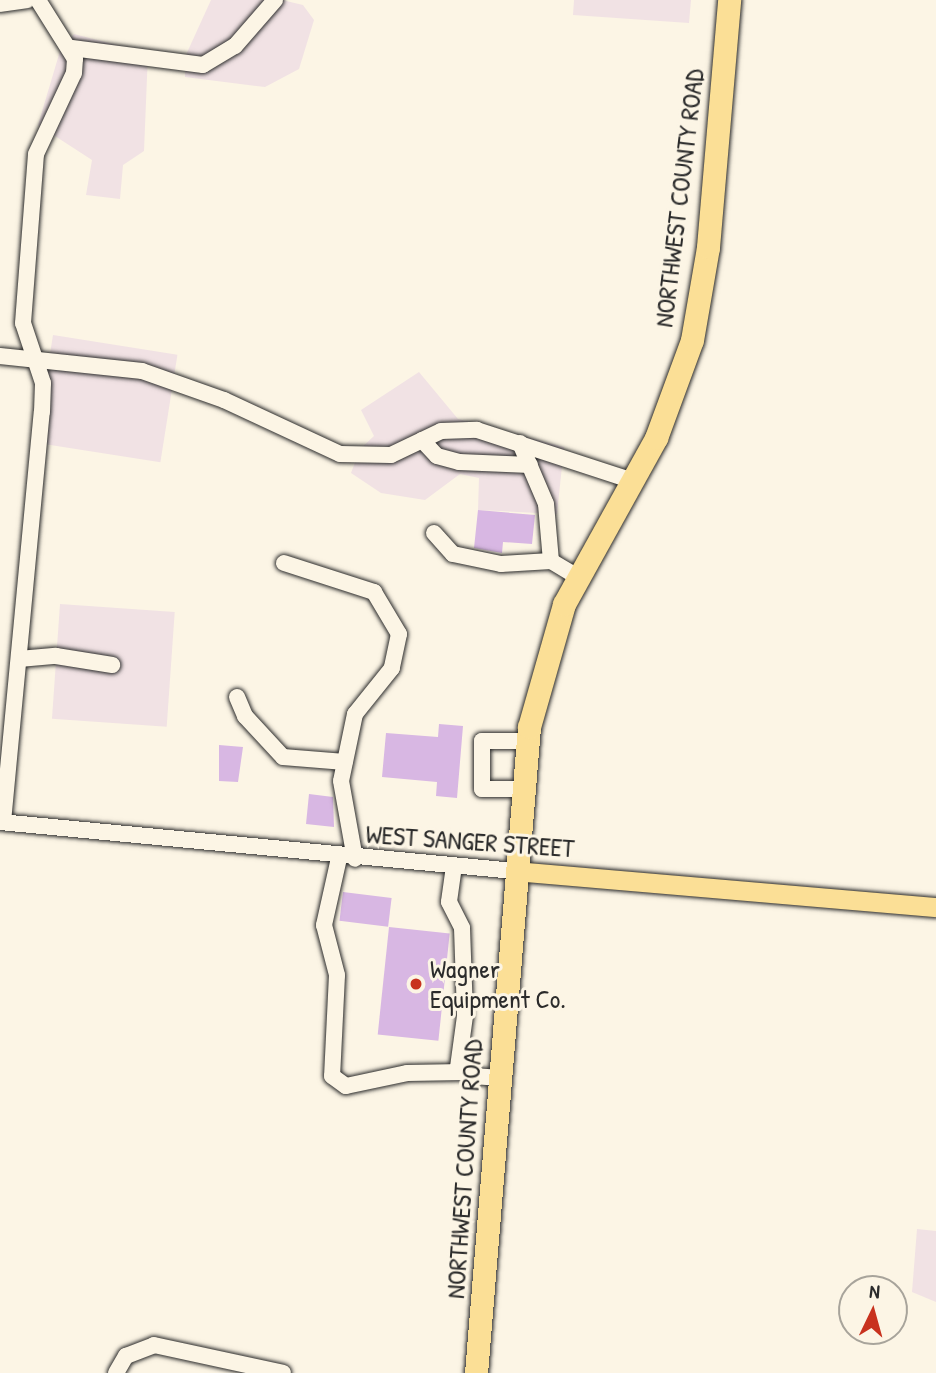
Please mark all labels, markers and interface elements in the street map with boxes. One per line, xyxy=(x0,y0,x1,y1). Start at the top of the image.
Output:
street label: NORTHWEST COUNTY ROAD xyxy=(648,67,710,329)
street label: WEST SANGER STREET xyxy=(365,818,575,864)
place label: Wagner Equipment Co. xyxy=(430,953,566,1014)
marker: Wagner Equipment Co. xyxy=(408,976,424,992)
street label: NORTHWEST COUNTY ROAD xyxy=(439,1038,489,1300)
north arrow xyxy=(838,1275,908,1345)
text: N xyxy=(868,1278,881,1304)

